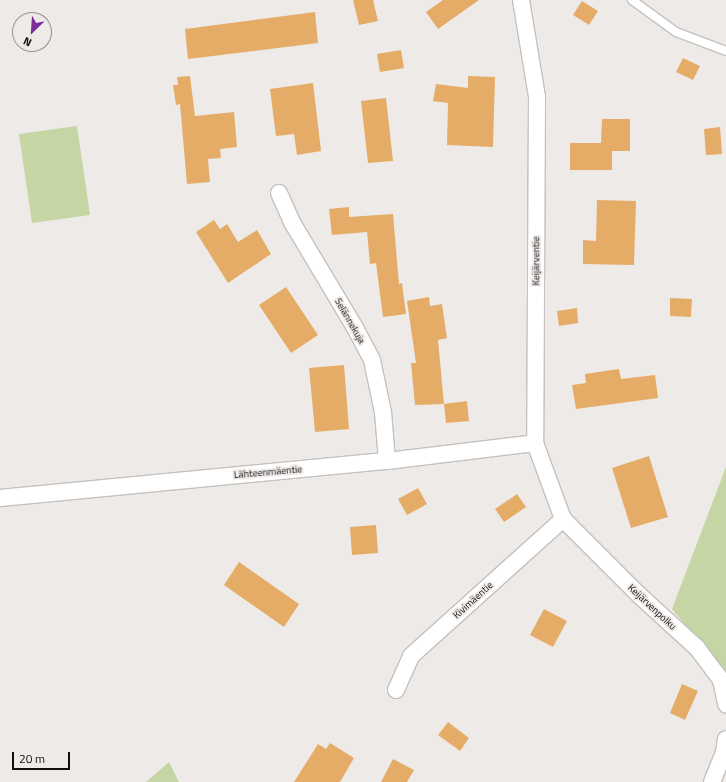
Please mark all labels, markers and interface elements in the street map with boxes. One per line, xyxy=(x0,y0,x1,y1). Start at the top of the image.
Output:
north arrow xyxy=(12,12,52,52)
text: N xyxy=(21,33,34,51)
street label: Keijärventie xyxy=(530,236,542,286)
street label: Selännekuja xyxy=(332,296,368,346)
street label: Lähteenmäentie xyxy=(233,463,303,481)
street label: Kivimäentie xyxy=(451,579,495,621)
street label: Keijärvenpolku xyxy=(625,582,679,632)
scale bar xyxy=(14,744,72,770)
text: 20 m xyxy=(19,749,45,768)

